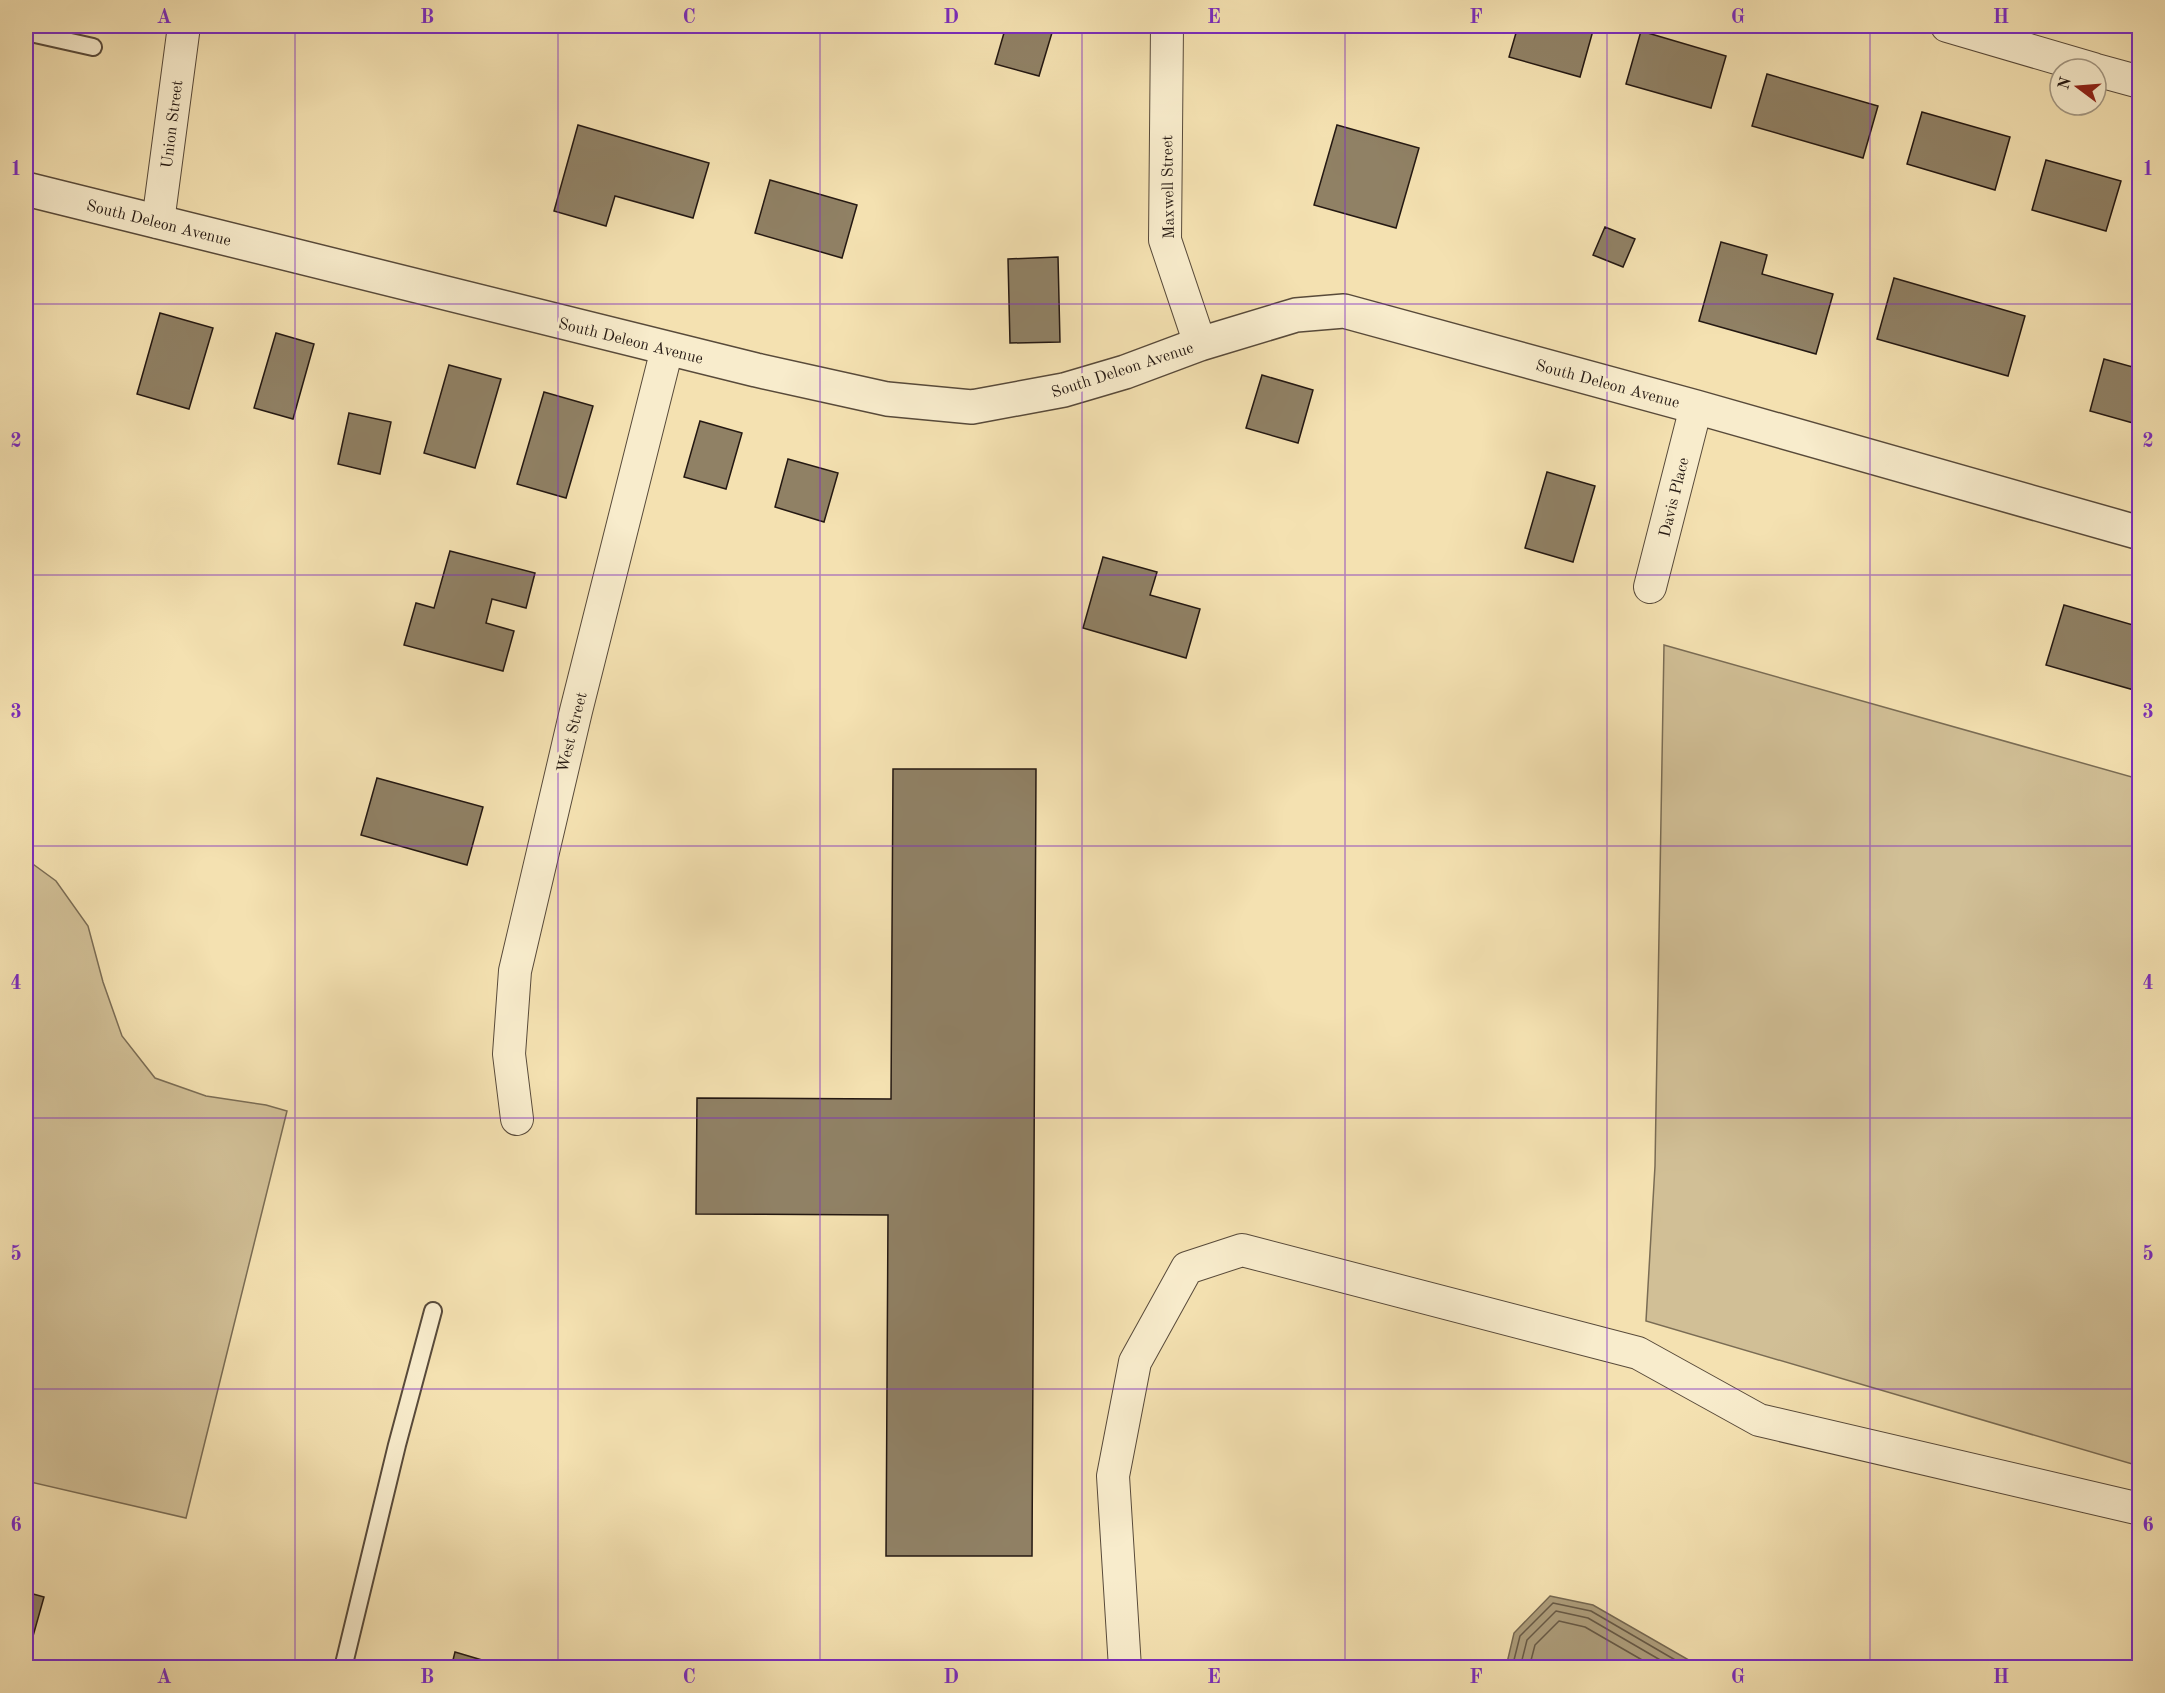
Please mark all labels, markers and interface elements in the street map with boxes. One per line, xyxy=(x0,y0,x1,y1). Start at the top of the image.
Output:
text: A xyxy=(156,8,172,28)
text: B xyxy=(420,8,434,28)
text: C xyxy=(682,8,696,28)
text: D xyxy=(943,8,959,28)
text: E xyxy=(1207,8,1221,28)
text: F xyxy=(1469,8,1483,28)
text: G xyxy=(1731,8,1745,28)
text: H xyxy=(1993,8,2009,28)
north arrow xyxy=(2048,57,2108,117)
text: N xyxy=(2056,75,2075,92)
street label: Union Street xyxy=(160,79,186,169)
street label: Maxwell Street xyxy=(1160,134,1178,239)
text: 1 xyxy=(10,160,22,180)
text: 1 xyxy=(2142,160,2154,180)
street label: South Deleon Avenue xyxy=(84,198,233,250)
street label: South Deleon Avenue xyxy=(556,316,705,368)
street label: South Deleon Avenue xyxy=(1049,340,1196,401)
street label: South Deleon Avenue xyxy=(1534,358,1681,412)
text: 2 xyxy=(10,432,22,452)
text: 2 xyxy=(2142,432,2154,452)
street label: Davis Place xyxy=(1657,456,1693,539)
street label: West Street xyxy=(555,690,591,774)
text: 3 xyxy=(10,703,22,723)
text: 3 xyxy=(2142,703,2154,723)
text: 4 xyxy=(10,974,22,994)
text: 4 xyxy=(2142,974,2154,994)
text: 5 xyxy=(10,1244,22,1265)
text: 5 xyxy=(2142,1244,2154,1265)
text: 6 xyxy=(10,1516,22,1536)
text: 6 xyxy=(2142,1516,2154,1536)
text: A xyxy=(156,1668,172,1688)
text: B xyxy=(420,1668,434,1688)
text: C xyxy=(682,1668,696,1688)
text: D xyxy=(943,1668,959,1688)
text: E xyxy=(1207,1668,1221,1688)
text: F xyxy=(1469,1668,1483,1688)
text: G xyxy=(1731,1668,1745,1688)
text: H xyxy=(1993,1668,2009,1688)

